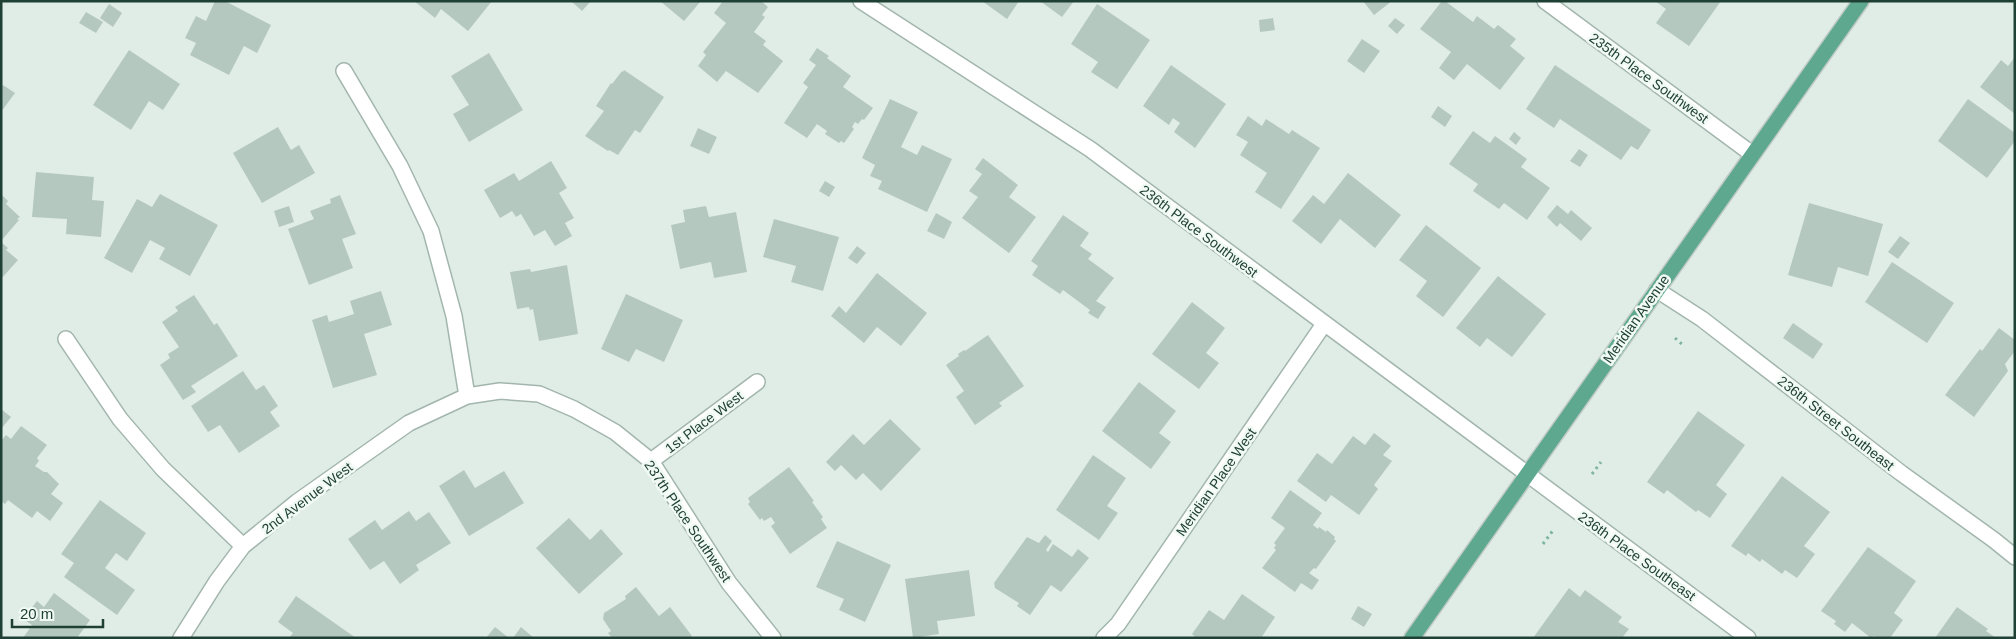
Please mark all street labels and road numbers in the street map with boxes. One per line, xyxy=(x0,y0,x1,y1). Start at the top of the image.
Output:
street label: 235th Place Southwest xyxy=(1586,29,1712,127)
street label: 236th Place Southwest xyxy=(1137,182,1261,281)
street label: Meridian Avenue xyxy=(1600,272,1673,366)
street label: 236th Street Southeast xyxy=(1775,373,1897,473)
street label: 1st Place West xyxy=(662,388,746,456)
street label: Meridian Place West xyxy=(1173,425,1259,539)
street label: 237th Place Southwest xyxy=(641,457,735,585)
street label: 2nd Avenue West xyxy=(259,459,356,537)
street label: 236th Place Southeast xyxy=(1575,508,1699,604)

